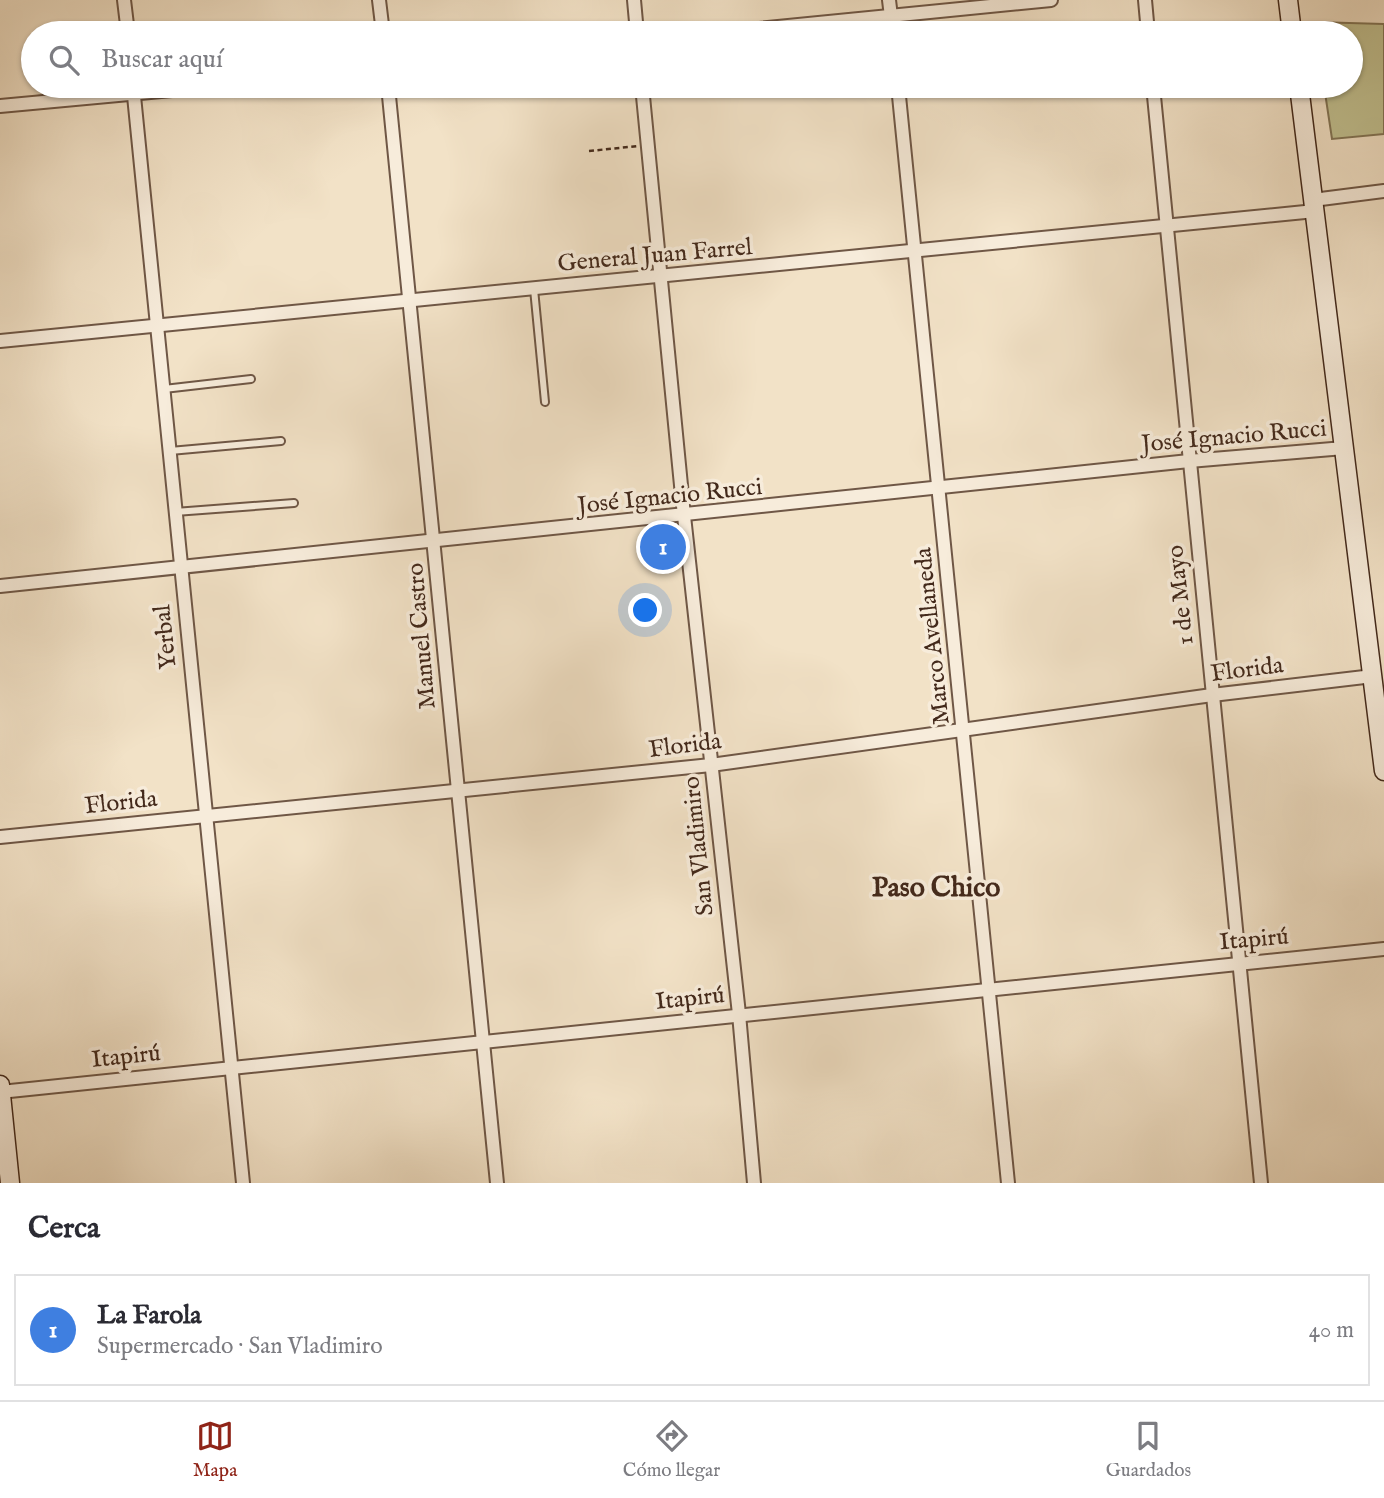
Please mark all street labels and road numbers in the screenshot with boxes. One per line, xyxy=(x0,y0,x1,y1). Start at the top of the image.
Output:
street label: General Juan Farrel xyxy=(556,232,754,280)
street label: José Ignacio Rucci xyxy=(1137,413,1328,461)
street label: José Ignacio Rucci xyxy=(573,472,764,522)
street label: 1 de Mayo xyxy=(1160,543,1202,646)
street label: Marco Avellaneda xyxy=(908,545,958,726)
street label: Manuel Castro xyxy=(400,561,444,710)
street label: Yerbal xyxy=(147,603,185,671)
street label: Florida xyxy=(1209,650,1286,690)
street label: Florida xyxy=(647,726,724,766)
street label: San Vladimiro xyxy=(676,775,722,917)
street label: Florida xyxy=(83,784,159,822)
street label: Itapirú xyxy=(1218,922,1290,958)
street label: Itapirú xyxy=(654,980,726,1018)
street label: Itapirú xyxy=(90,1038,162,1076)

